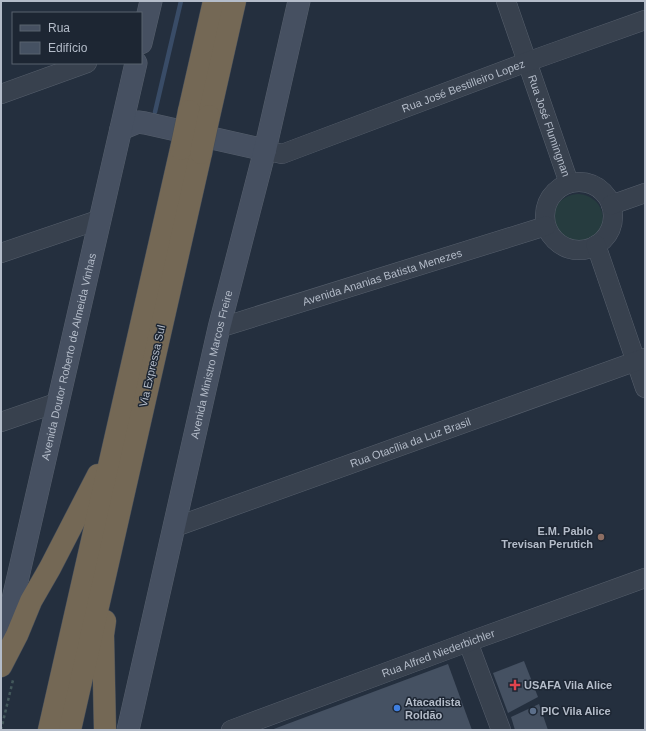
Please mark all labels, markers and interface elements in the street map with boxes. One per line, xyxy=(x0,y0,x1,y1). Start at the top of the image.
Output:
legend xyxy=(12,12,142,64)
text: Rua xyxy=(48,21,70,35)
text: Edifício xyxy=(48,41,88,55)
street label: Rua José Bestilleiro Lopez xyxy=(400,57,526,115)
street label: Rua José Flumingnan xyxy=(526,73,572,178)
street label: Avenida Ananias Batista Menezes xyxy=(301,246,464,308)
street label: Avenida Doutor Roberto de Almeida Vinhas xyxy=(39,251,98,461)
street label: Avenida Ministro Marcos Freire xyxy=(188,289,235,440)
street label: Via Expressa Sul xyxy=(137,324,167,408)
street label: Rua Otacília da Luz Brasil xyxy=(348,415,472,470)
place label: E.M. Pablo Trevisan Perutich xyxy=(501,525,593,550)
marker: E.M. Pablo Trevisan Perutich xyxy=(596,532,606,542)
street label: Rua Alfred Niederbichler xyxy=(380,627,497,679)
marker: USAFA Vila Alice xyxy=(509,679,521,691)
place label: USAFA Vila Alice xyxy=(524,679,612,691)
place label: Atacadista Roldão xyxy=(405,696,462,721)
marker: Atacadista Roldão xyxy=(392,703,402,713)
place label: PIC Vila Alice xyxy=(541,705,611,717)
marker: PIC Vila Alice xyxy=(528,706,538,716)

